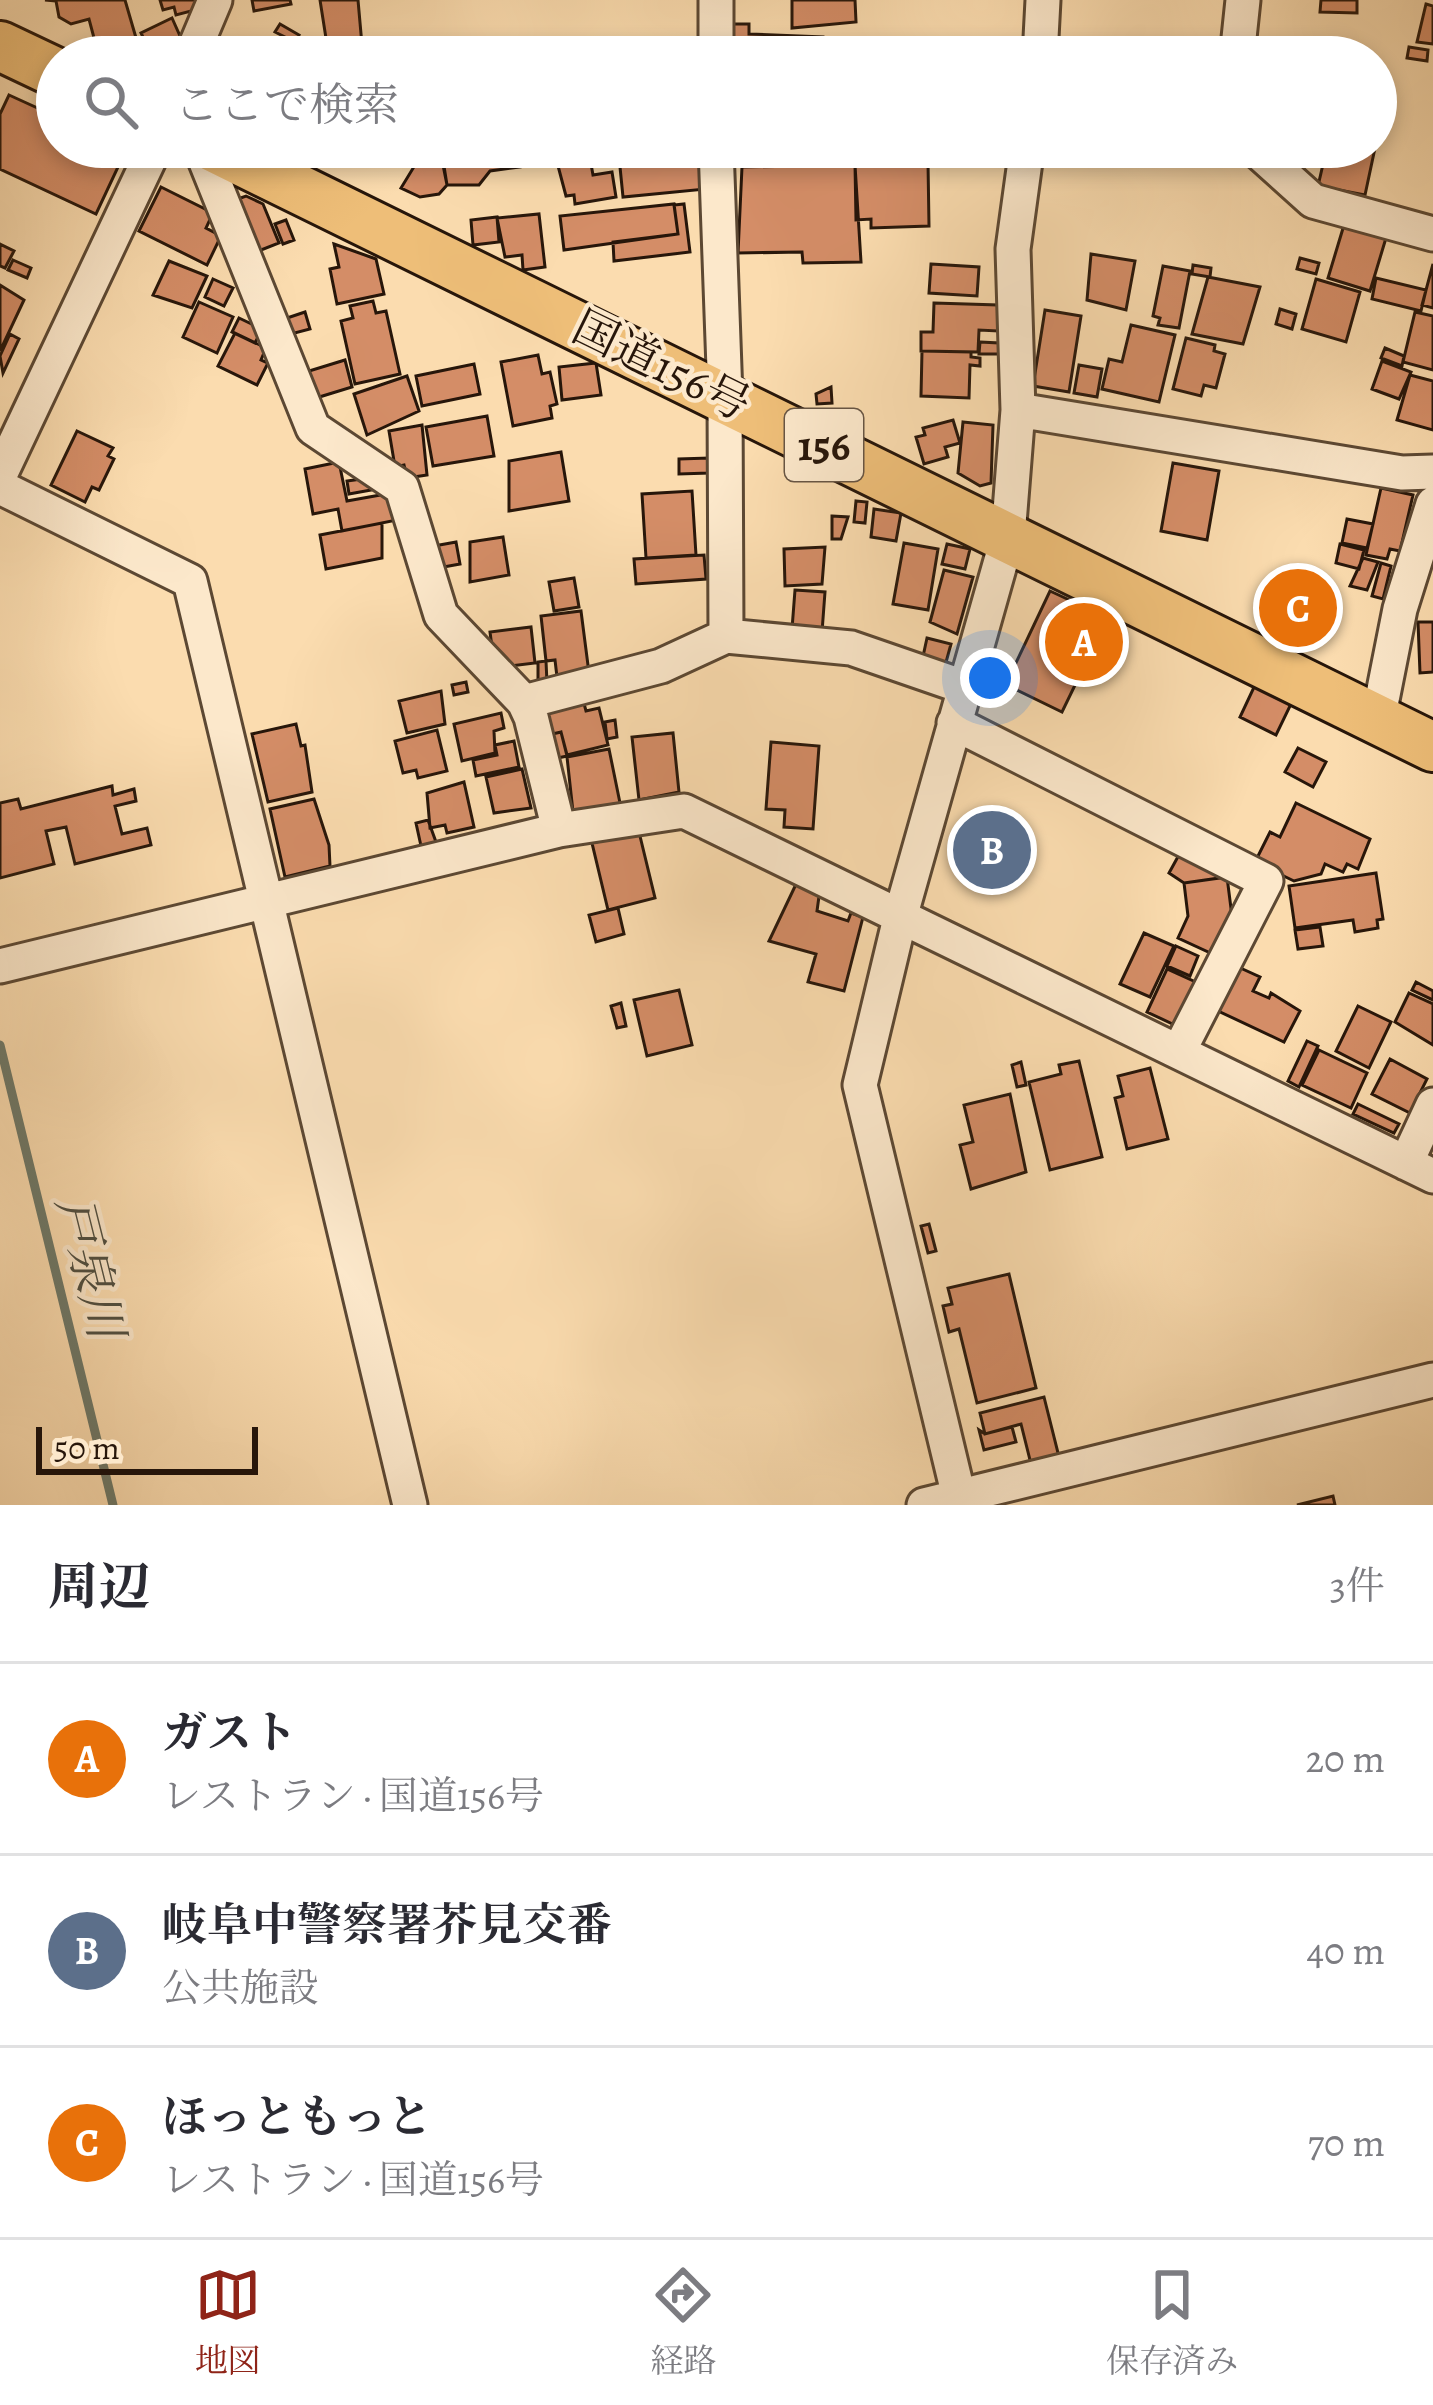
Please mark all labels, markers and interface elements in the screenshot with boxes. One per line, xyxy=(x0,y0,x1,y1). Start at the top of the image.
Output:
search box xyxy=(36,36,1397,168)
icon: search xyxy=(78,69,144,135)
text: ここで検索 xyxy=(174,74,399,136)
street label: 国道156号 xyxy=(562,296,761,436)
road number: 156 xyxy=(785,409,863,481)
pin: C xyxy=(1259,563,1337,653)
pin: A xyxy=(1045,597,1123,687)
your location xyxy=(960,648,1020,708)
pin: B xyxy=(953,805,1031,895)
water label: 戸泉川 xyxy=(41,1189,141,1350)
scale bar xyxy=(36,1421,258,1474)
text: 50 m xyxy=(54,1425,120,1470)
text: 周辺 xyxy=(48,1552,150,1622)
text: 3件 xyxy=(1330,1559,1385,1612)
text: ガスト xyxy=(162,1702,297,1764)
text: A xyxy=(75,1732,99,1785)
text: 20 m xyxy=(1306,1732,1385,1785)
text: レストラン · 国道156号 xyxy=(162,1769,544,1822)
text: 岐阜中警察署芥見交番 xyxy=(162,1894,612,1956)
text: B xyxy=(75,1924,99,1977)
text: 40 m xyxy=(1306,1924,1385,1977)
text: 公共施設 xyxy=(162,1961,318,2014)
text: ほっともっと xyxy=(162,2086,432,2148)
text: C xyxy=(75,2116,99,2169)
text: 70 m xyxy=(1308,2116,1385,2169)
text: レストラン · 国道156号 xyxy=(162,2153,544,2206)
tab: 地図 xyxy=(195,2262,261,2383)
tab: 経路 xyxy=(650,2262,716,2383)
tab: 保存済み xyxy=(1106,2262,1238,2383)

